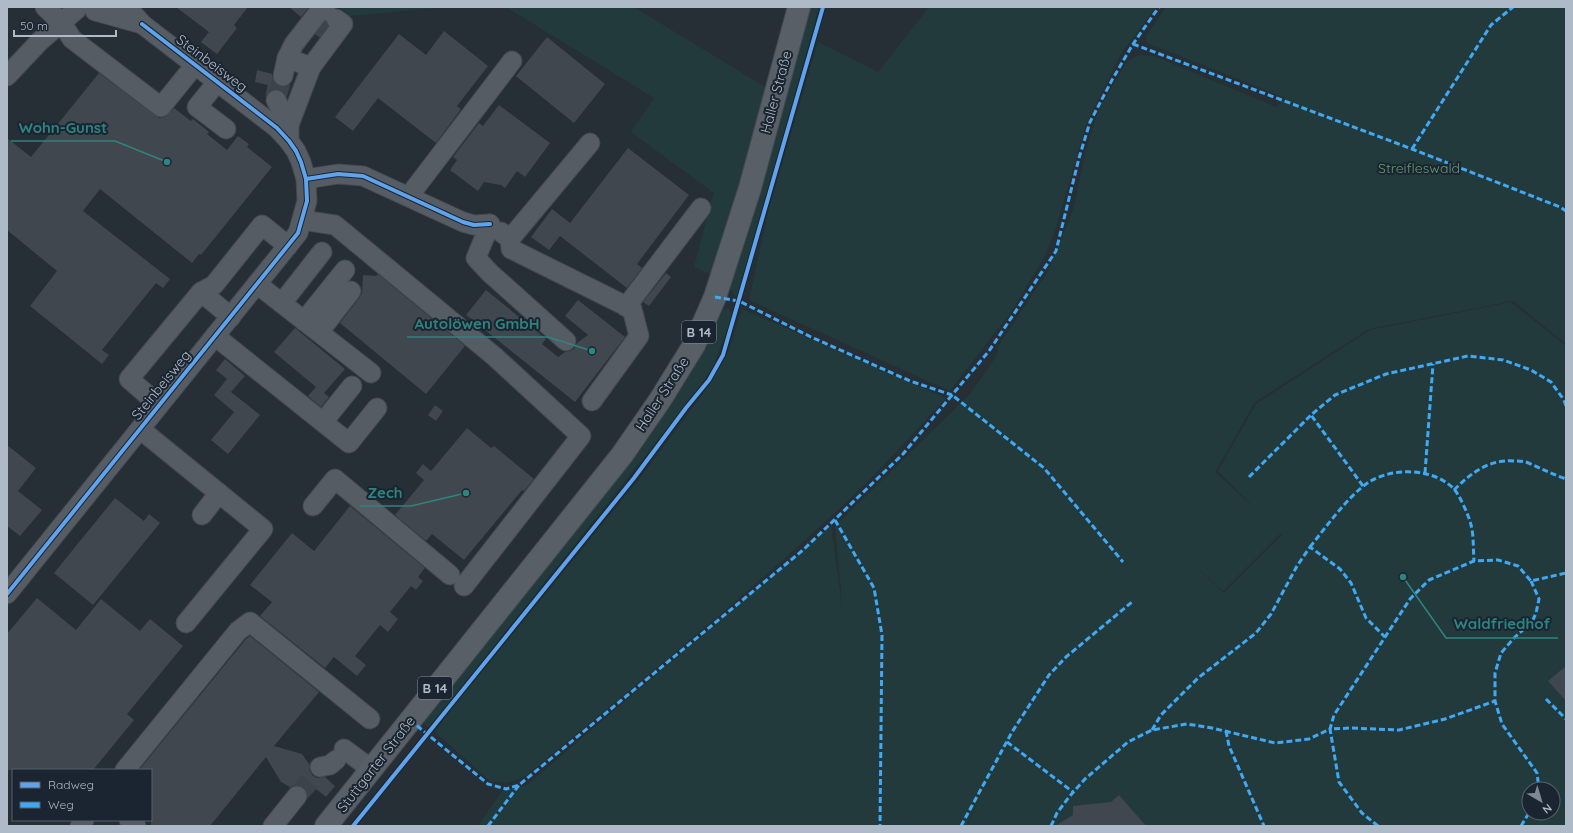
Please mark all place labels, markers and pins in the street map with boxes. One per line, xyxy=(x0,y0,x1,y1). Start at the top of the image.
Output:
callout: Wohn-Gunst xyxy=(11,114,115,141)
callout: Autolöwen GmbH xyxy=(407,310,548,337)
callout: Zech xyxy=(360,479,411,506)
callout: Waldfriedhof xyxy=(1446,611,1558,638)

